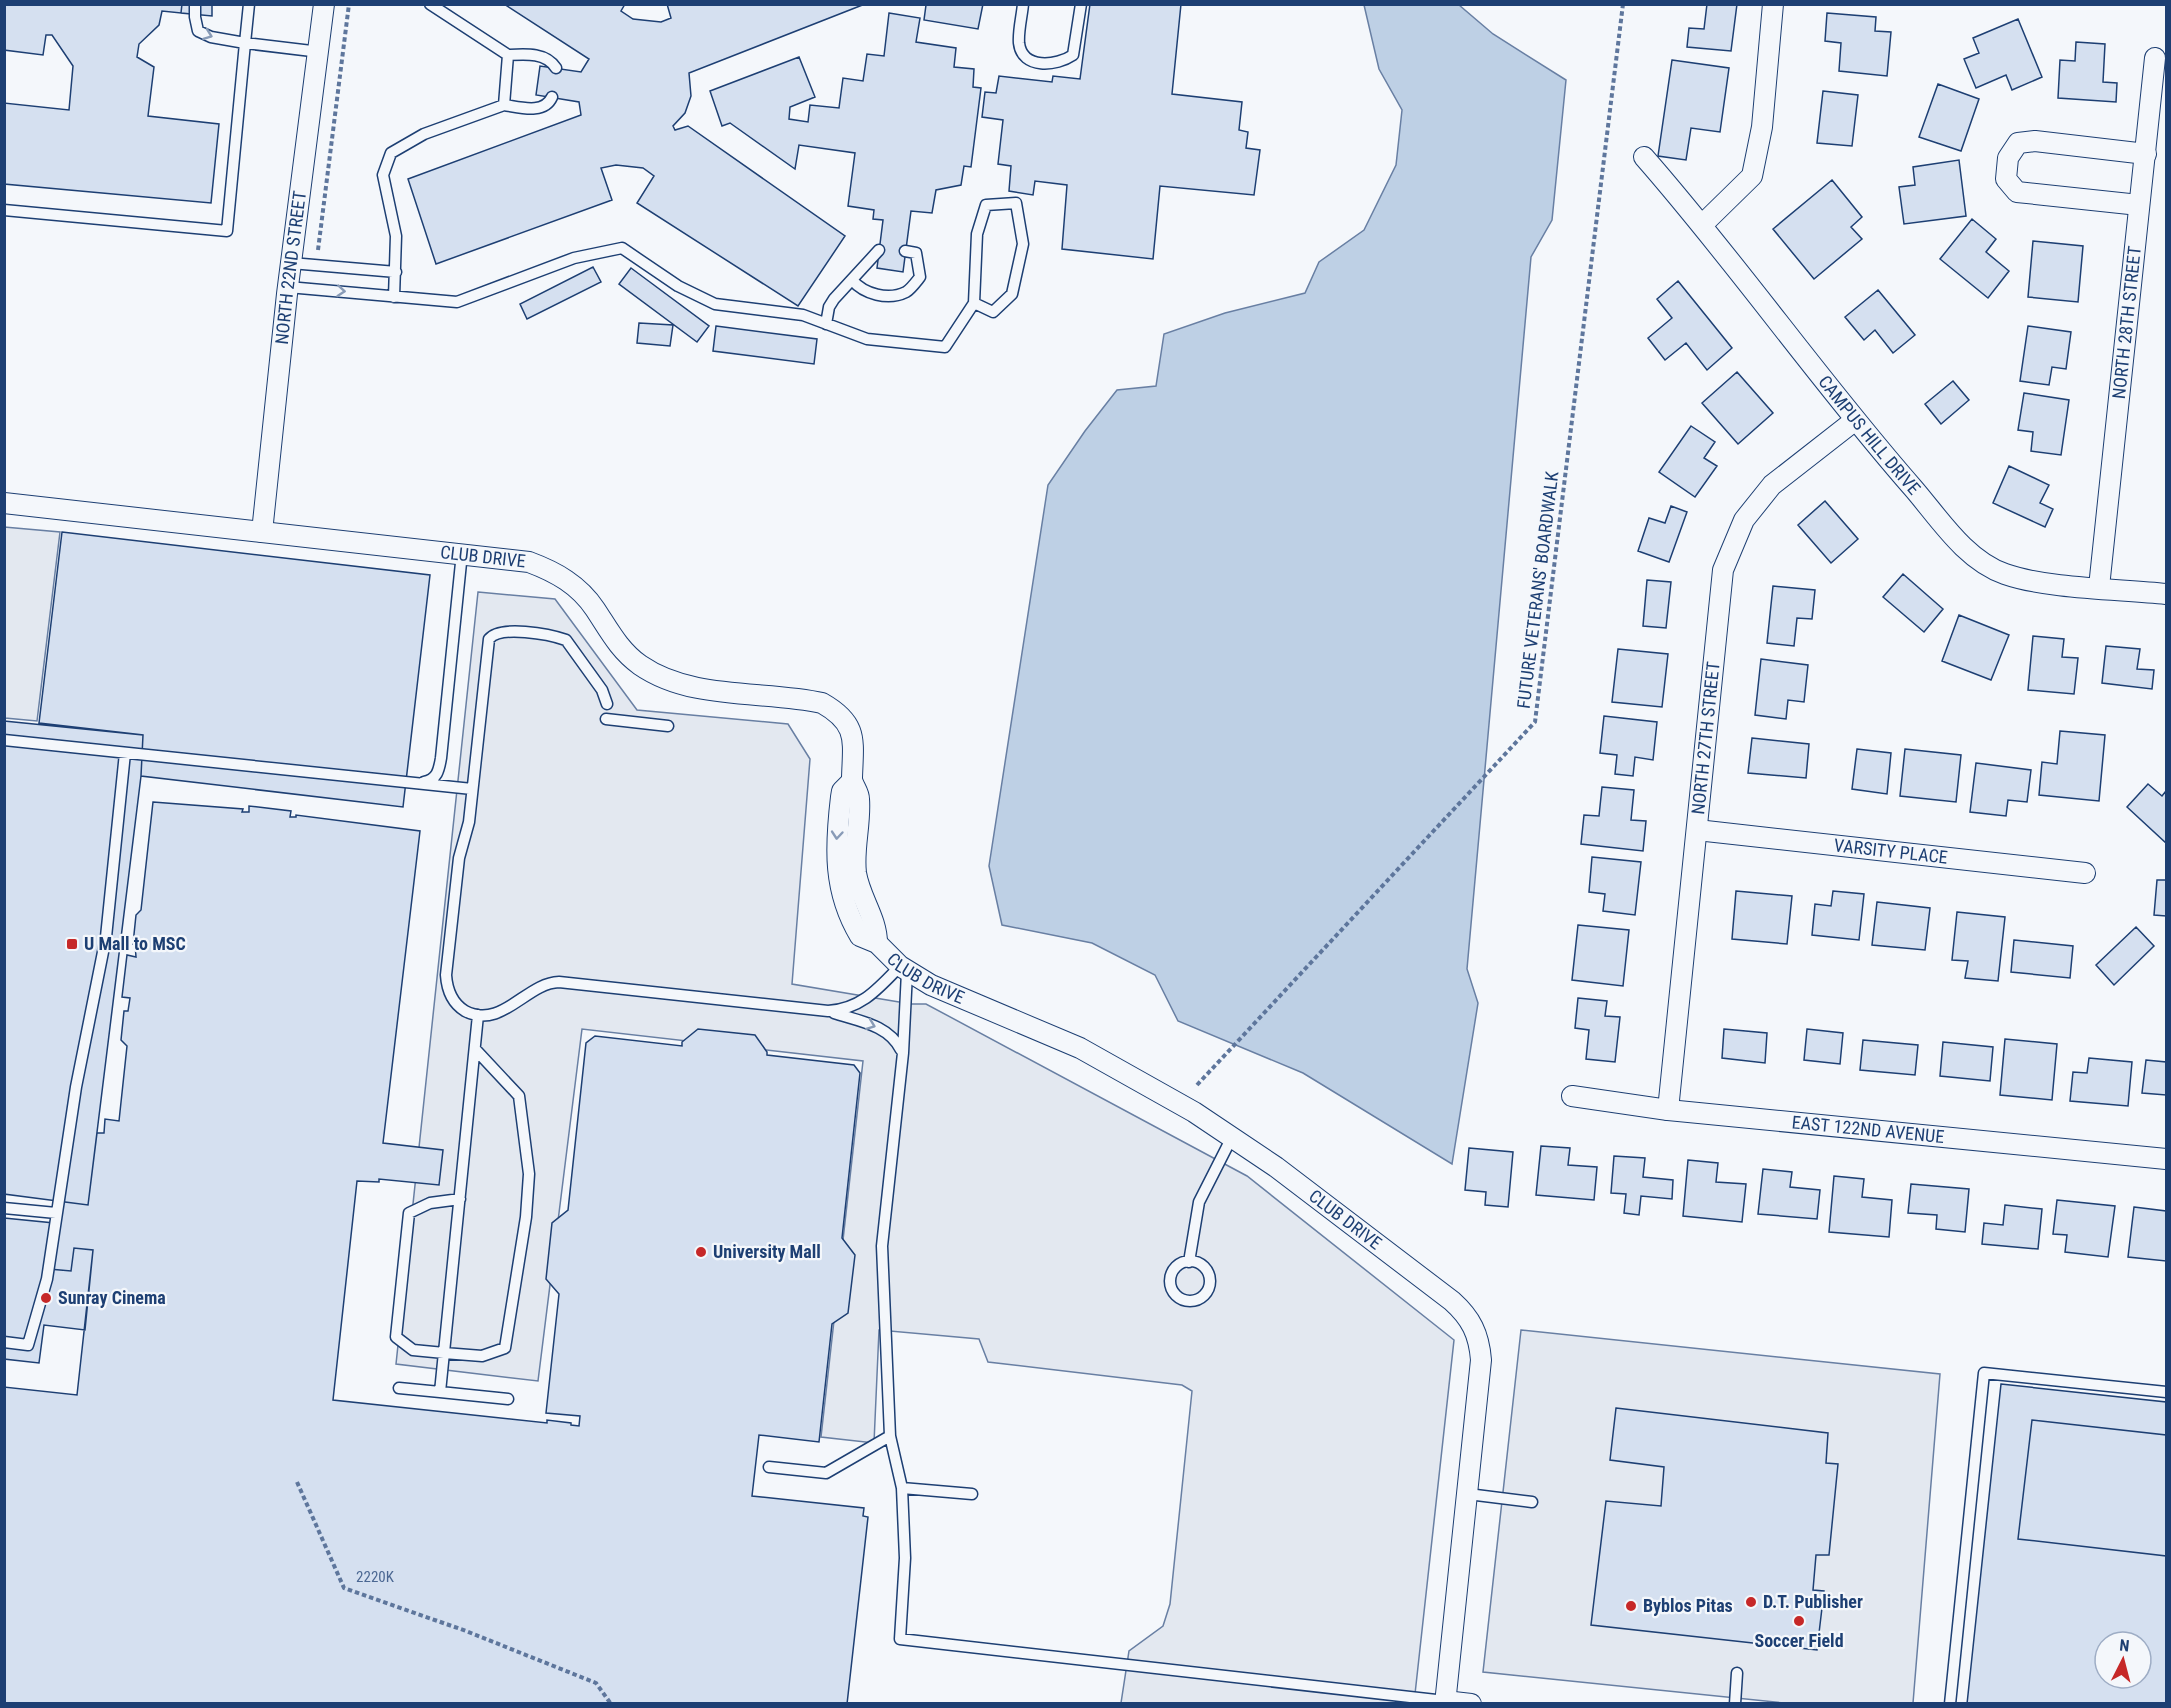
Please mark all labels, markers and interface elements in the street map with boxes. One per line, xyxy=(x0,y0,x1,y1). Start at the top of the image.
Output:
one-way arrow xyxy=(202,27,213,40)
street label: NORTH 22ND STREET xyxy=(271,189,310,345)
street label: NORTH 28TH STREET xyxy=(2108,245,2145,400)
one-way arrow xyxy=(337,285,346,298)
street label: CAMPUS HILL DRIVE xyxy=(1814,371,1925,499)
street label: FUTURE VETERANS' BOARDWALK xyxy=(1513,470,1563,710)
street label: CLUB DRIVE xyxy=(439,541,527,572)
street label: NORTH 27TH STREET xyxy=(1687,660,1724,815)
one-way arrow xyxy=(831,831,844,840)
street label: VARSITY PLACE xyxy=(1833,834,1949,868)
place label: U Mall to MSC xyxy=(84,933,186,954)
marker: U Mall to MSC xyxy=(65,937,79,951)
street label: CLUB DRIVE xyxy=(883,948,968,1008)
one-way arrow xyxy=(864,1018,875,1030)
street label: EAST 122ND AVENUE xyxy=(1791,1111,1945,1147)
street label: CLUB DRIVE xyxy=(1305,1185,1386,1254)
place label: University Mall xyxy=(713,1241,821,1262)
marker: University Mall xyxy=(694,1245,708,1259)
place label: Sunray Cinema xyxy=(58,1287,166,1308)
marker: Sunray Cinema xyxy=(39,1291,53,1305)
house number: 2220K xyxy=(356,1568,395,1586)
place label: D.T. Publisher xyxy=(1763,1591,1863,1612)
place label: Byblos Pitas xyxy=(1643,1595,1733,1616)
marker: D.T. Publisher xyxy=(1744,1595,1758,1609)
marker: Byblos Pitas xyxy=(1624,1599,1638,1613)
marker: Soccer Field xyxy=(1792,1614,1806,1628)
place label: Soccer Field xyxy=(1754,1630,1844,1651)
north arrow xyxy=(2093,1630,2153,1690)
text: N xyxy=(2119,1636,2130,1656)

